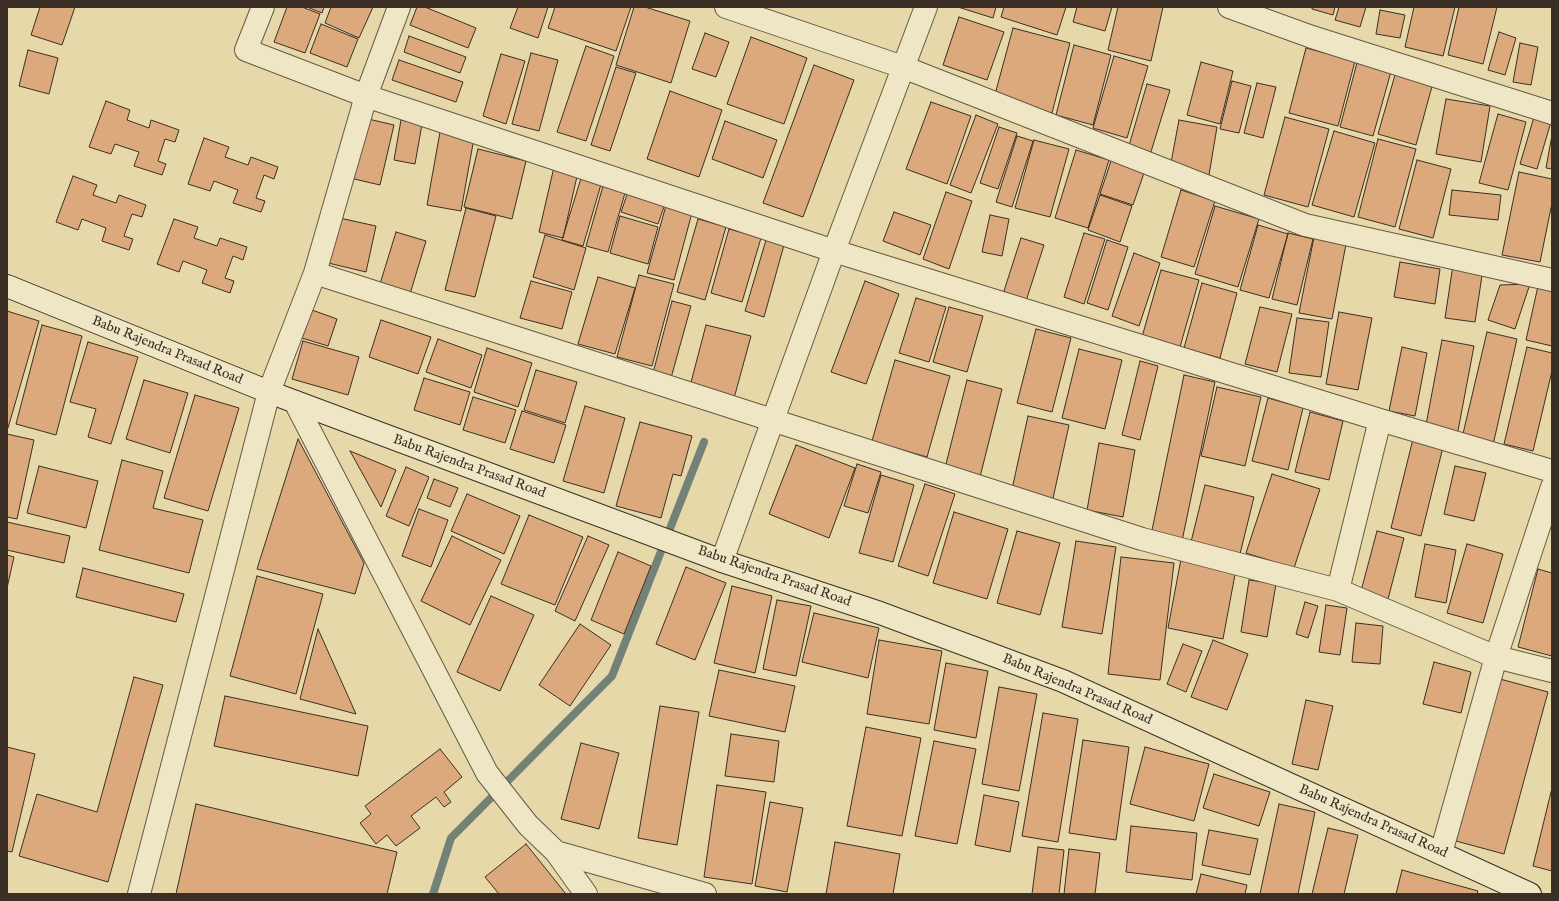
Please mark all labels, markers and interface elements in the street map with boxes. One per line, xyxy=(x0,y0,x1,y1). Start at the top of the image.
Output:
street label: Babu Rajendra Prasad Road xyxy=(89,313,245,389)
street label: Babu Rajendra Prasad Road xyxy=(390,432,548,502)
street label: Babu Rajendra Prasad Road xyxy=(695,543,853,611)
street label: Babu Rajendra Prasad Road xyxy=(1000,651,1154,729)
street label: Babu Rajendra Prasad Road xyxy=(1296,782,1450,862)

